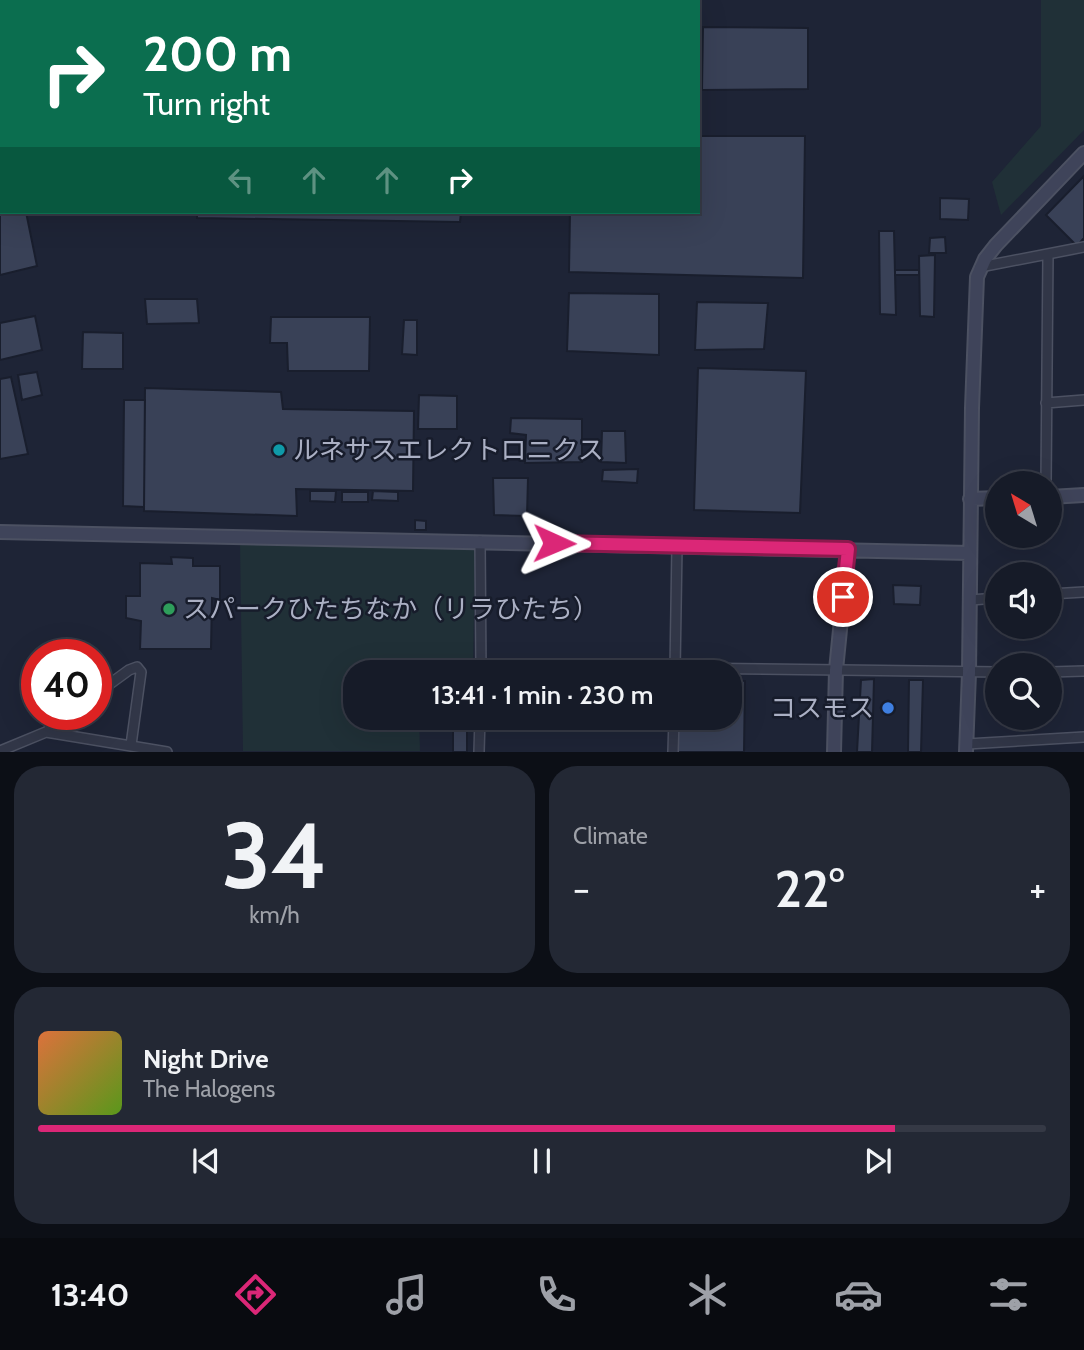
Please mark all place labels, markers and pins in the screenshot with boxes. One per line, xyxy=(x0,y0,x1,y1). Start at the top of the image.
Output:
place label: ルネサスエレクトロニクス xyxy=(293,434,604,466)
marker: ルネサスエレクトロニクス xyxy=(271,442,287,458)
pin xyxy=(813,567,873,627)
place label: スパークひたちなか（リラひたち） xyxy=(183,593,599,625)
marker: スパークひたちなか（リラひたち） xyxy=(161,601,177,617)
place label: コスモス xyxy=(770,692,874,724)
marker: コスモス xyxy=(880,700,896,716)

